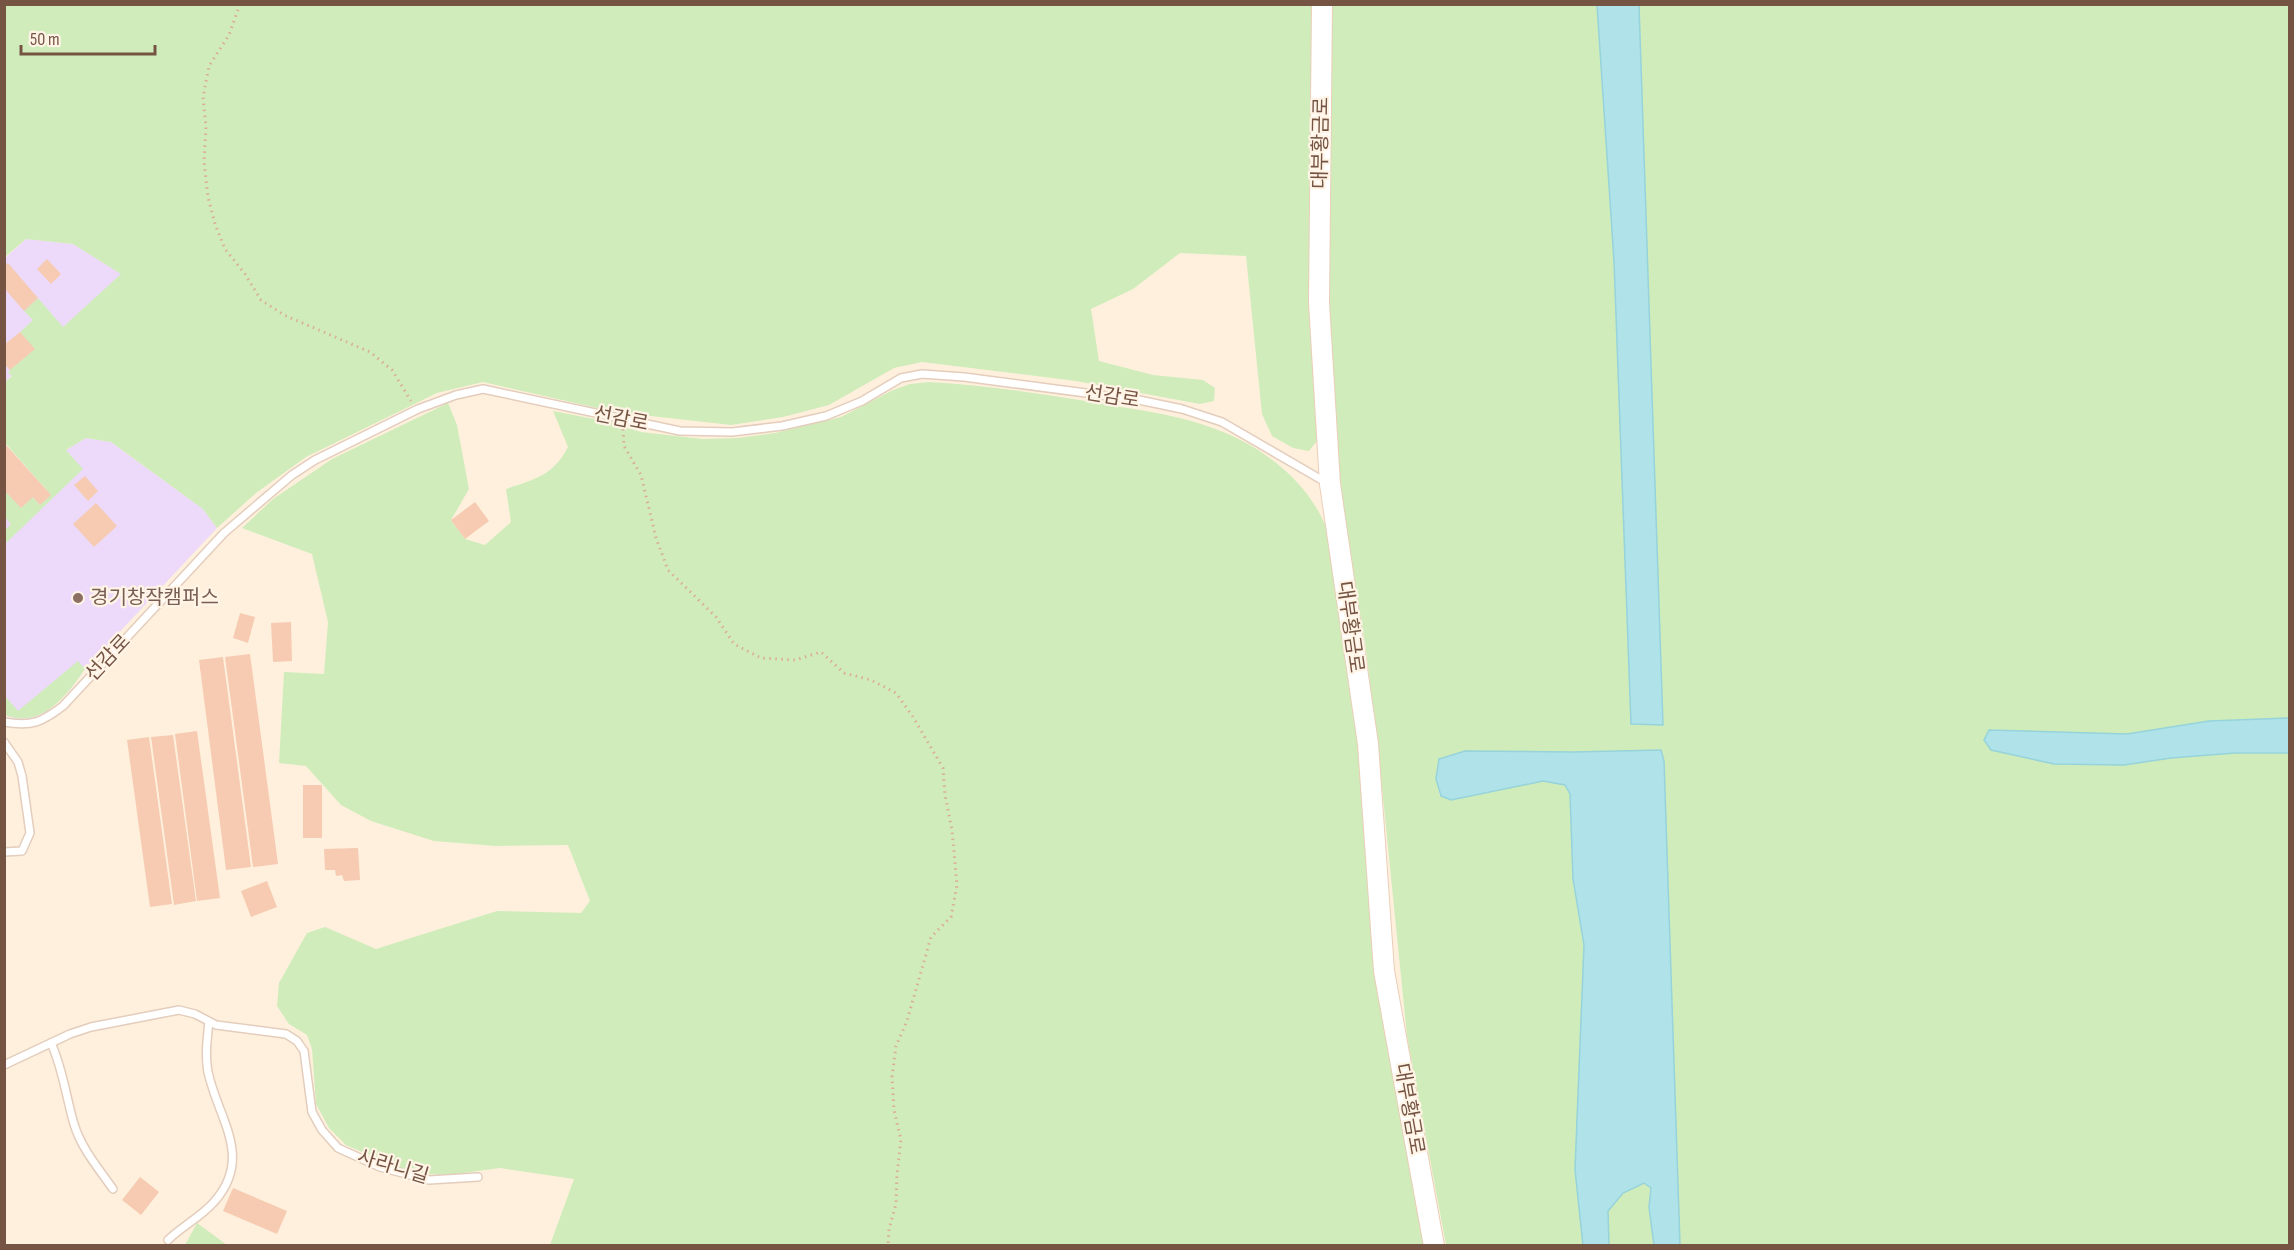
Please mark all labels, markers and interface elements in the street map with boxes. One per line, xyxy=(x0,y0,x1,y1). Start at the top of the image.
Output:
scale bar xyxy=(21,18,154,56)
text: 50 m xyxy=(30,29,60,50)
street label: 대부황금로 xyxy=(1308,97,1334,189)
street label: 선감로 xyxy=(1083,381,1141,413)
street label: 선감로 xyxy=(592,402,650,436)
street label: 대부황금로 xyxy=(1332,580,1368,674)
place label: 경기창작캠퍼스 xyxy=(90,586,219,610)
marker: 경기창작캠퍼스 xyxy=(71,591,85,605)
street label: 선감로 xyxy=(80,630,136,686)
street label: 대부황금로 xyxy=(1389,1062,1429,1156)
street label: 사라니길 xyxy=(354,1145,432,1189)

